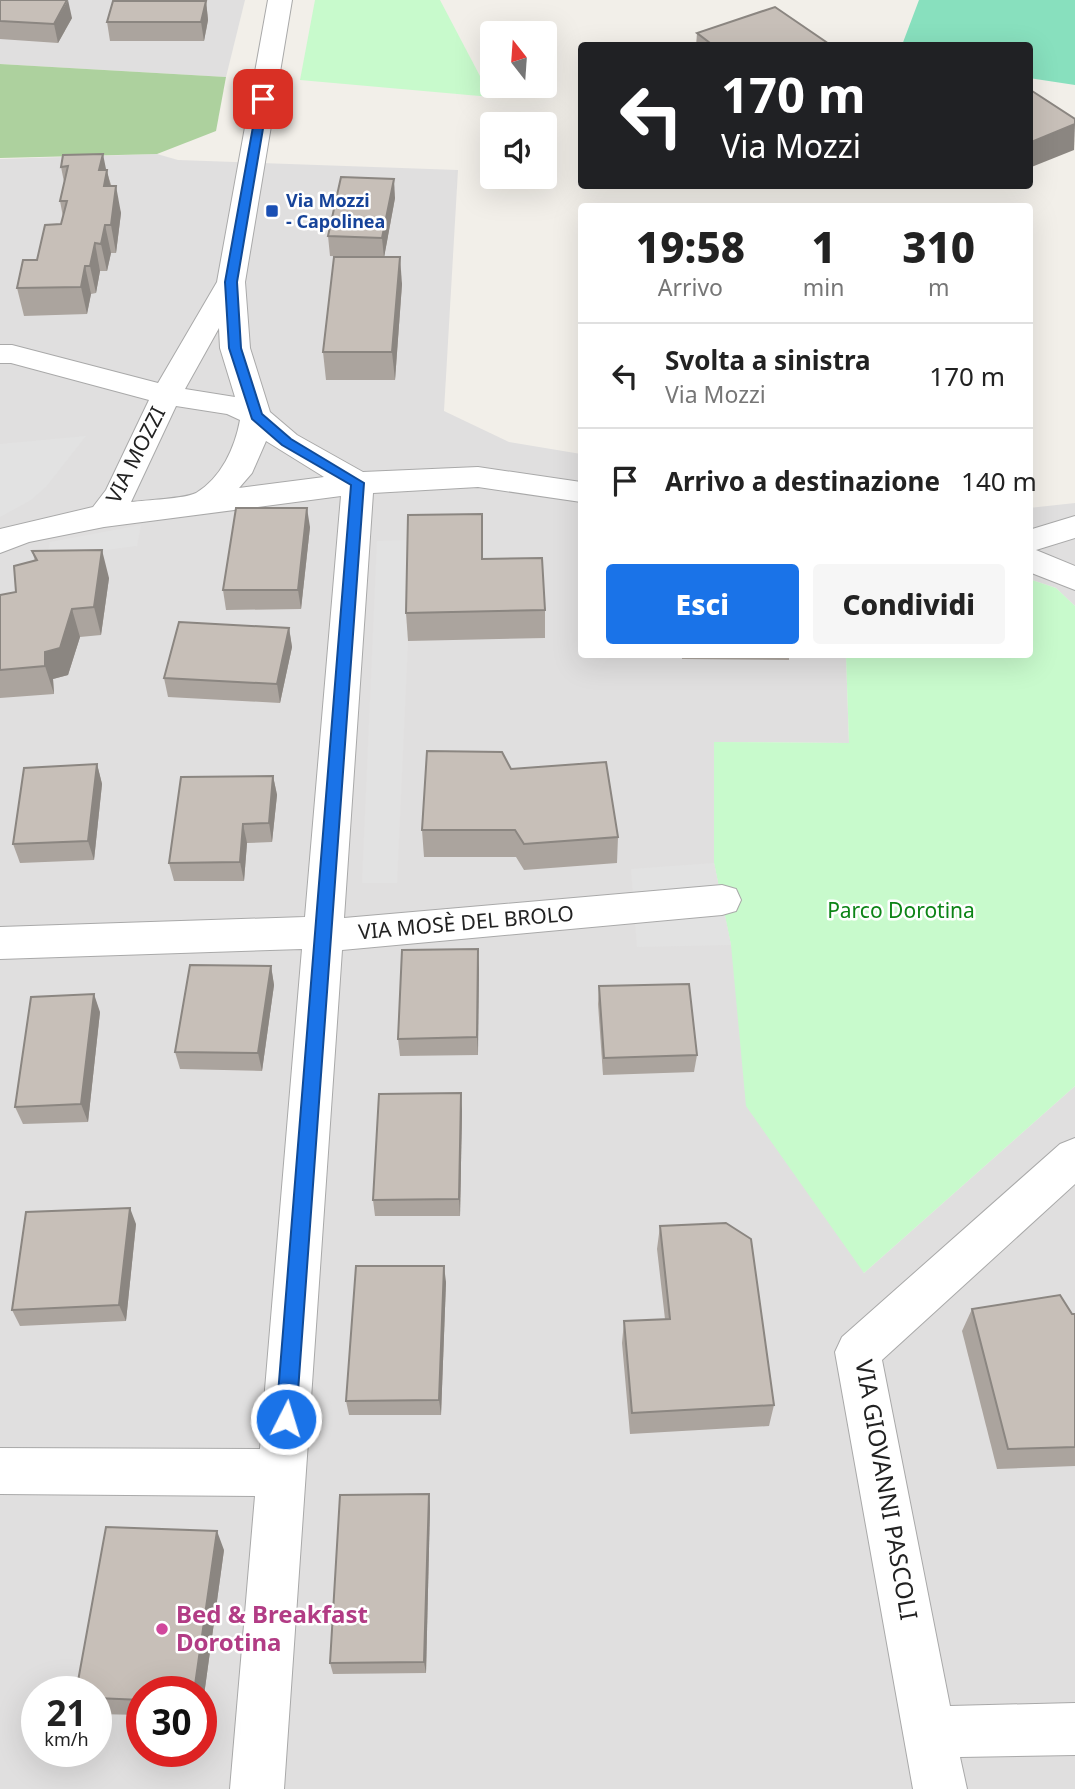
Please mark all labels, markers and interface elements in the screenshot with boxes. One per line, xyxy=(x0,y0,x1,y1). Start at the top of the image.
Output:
north arrow xyxy=(480,21,556,98)
map controls xyxy=(480,21,557,189)
text: 170 m xyxy=(721,61,866,127)
pin xyxy=(233,69,293,129)
icon: left xyxy=(606,70,697,161)
icon: arrive xyxy=(244,80,282,118)
button: sound xyxy=(480,112,557,189)
text: Via Mozzi xyxy=(721,124,861,167)
place label: Via Mozzi - Capolinea xyxy=(286,188,385,233)
marker: Via Mozzi - Capolinea xyxy=(264,203,280,219)
text: 19:58 xyxy=(636,218,745,275)
text: 1 xyxy=(811,218,836,275)
text: 310 xyxy=(902,218,975,275)
text: Arrivo xyxy=(658,271,723,303)
text: min xyxy=(803,271,844,303)
text: m xyxy=(928,271,949,303)
text: Svolta a sinistra xyxy=(665,342,871,378)
icon: left xyxy=(606,357,644,395)
text: 170 m xyxy=(929,358,1005,394)
text: Via Mozzi xyxy=(665,378,766,410)
street label: VIA MOZZI xyxy=(99,401,171,508)
icon: arrive xyxy=(606,462,644,500)
text: Arrivo a destinazione xyxy=(665,463,940,499)
text: 140 m xyxy=(961,463,1037,499)
button: Esci xyxy=(606,564,799,644)
button: Condividi xyxy=(813,564,1005,644)
park label: Parco Dorotina xyxy=(827,896,975,924)
street label: VIA MOSÈ DEL BROLO xyxy=(357,899,575,945)
street label: VIA GIOVANNI PASCOLI xyxy=(848,1357,927,1623)
position arrow xyxy=(249,1382,323,1456)
place label: Bed & Breakfast Dorotina xyxy=(176,1597,368,1658)
marker: Bed & Breakfast Dorotina xyxy=(154,1621,170,1637)
speed limit sign: 30 xyxy=(126,1676,217,1767)
text: 21 xyxy=(46,1689,87,1736)
text: km/h xyxy=(44,1727,89,1751)

